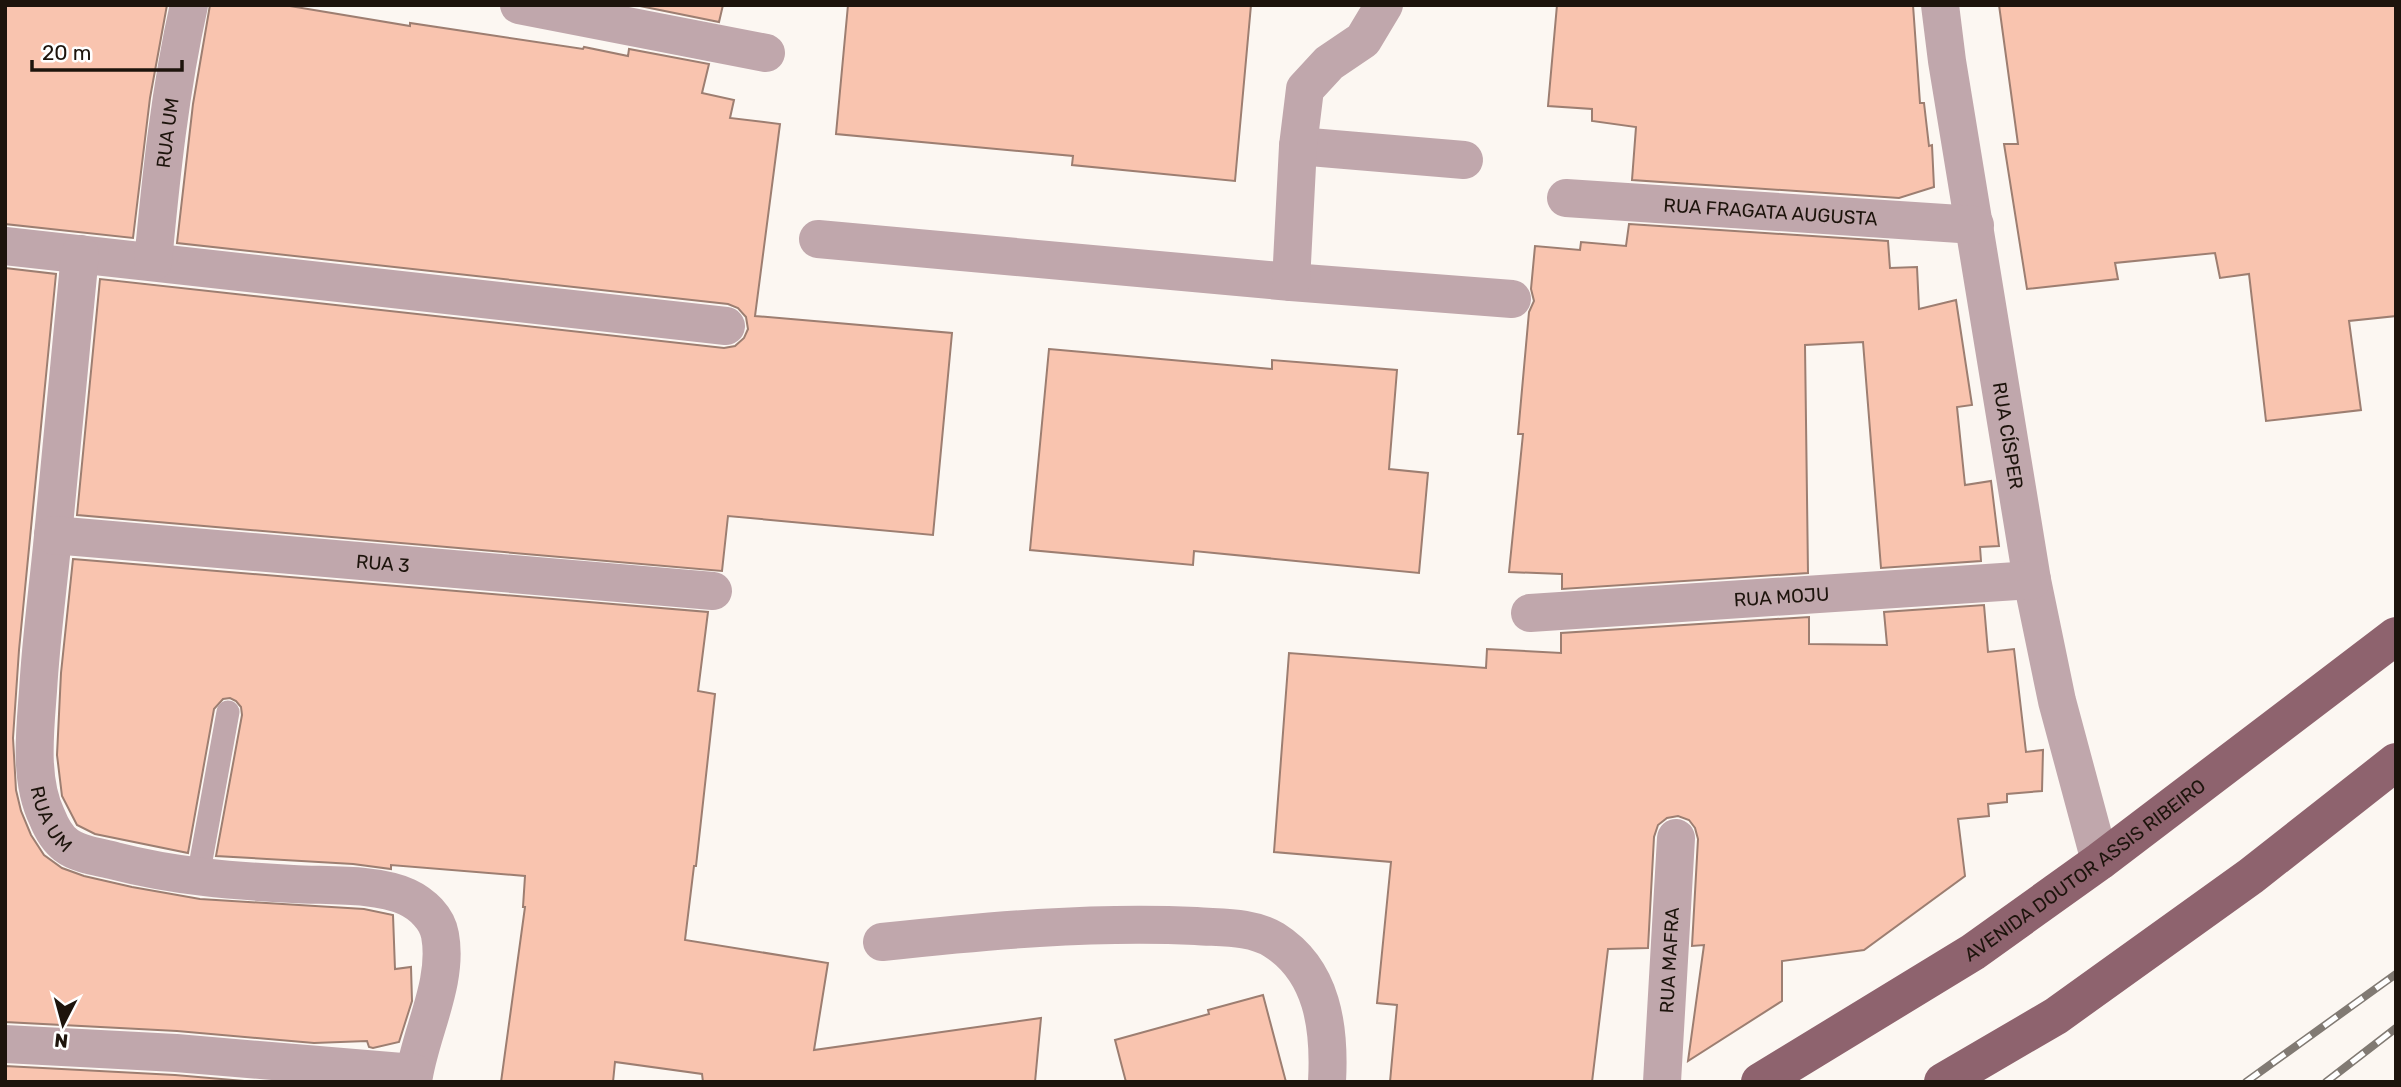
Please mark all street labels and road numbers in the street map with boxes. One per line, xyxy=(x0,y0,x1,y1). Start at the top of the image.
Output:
street label: RUA UM xyxy=(151,96,183,169)
street label: RUA FRAGATA AUGUSTA xyxy=(1663,193,1879,230)
street label: RUA CÍSPER xyxy=(1988,380,2028,491)
street label: RUA 3 xyxy=(355,549,411,577)
street label: RUA MOJU xyxy=(1733,582,1830,611)
street label: AVENIDA DOUTOR ASSIS RIBEIRO xyxy=(1960,774,2210,966)
street label: RUA UM xyxy=(26,784,77,857)
street label: RUA MAFRA xyxy=(1654,906,1684,1014)

